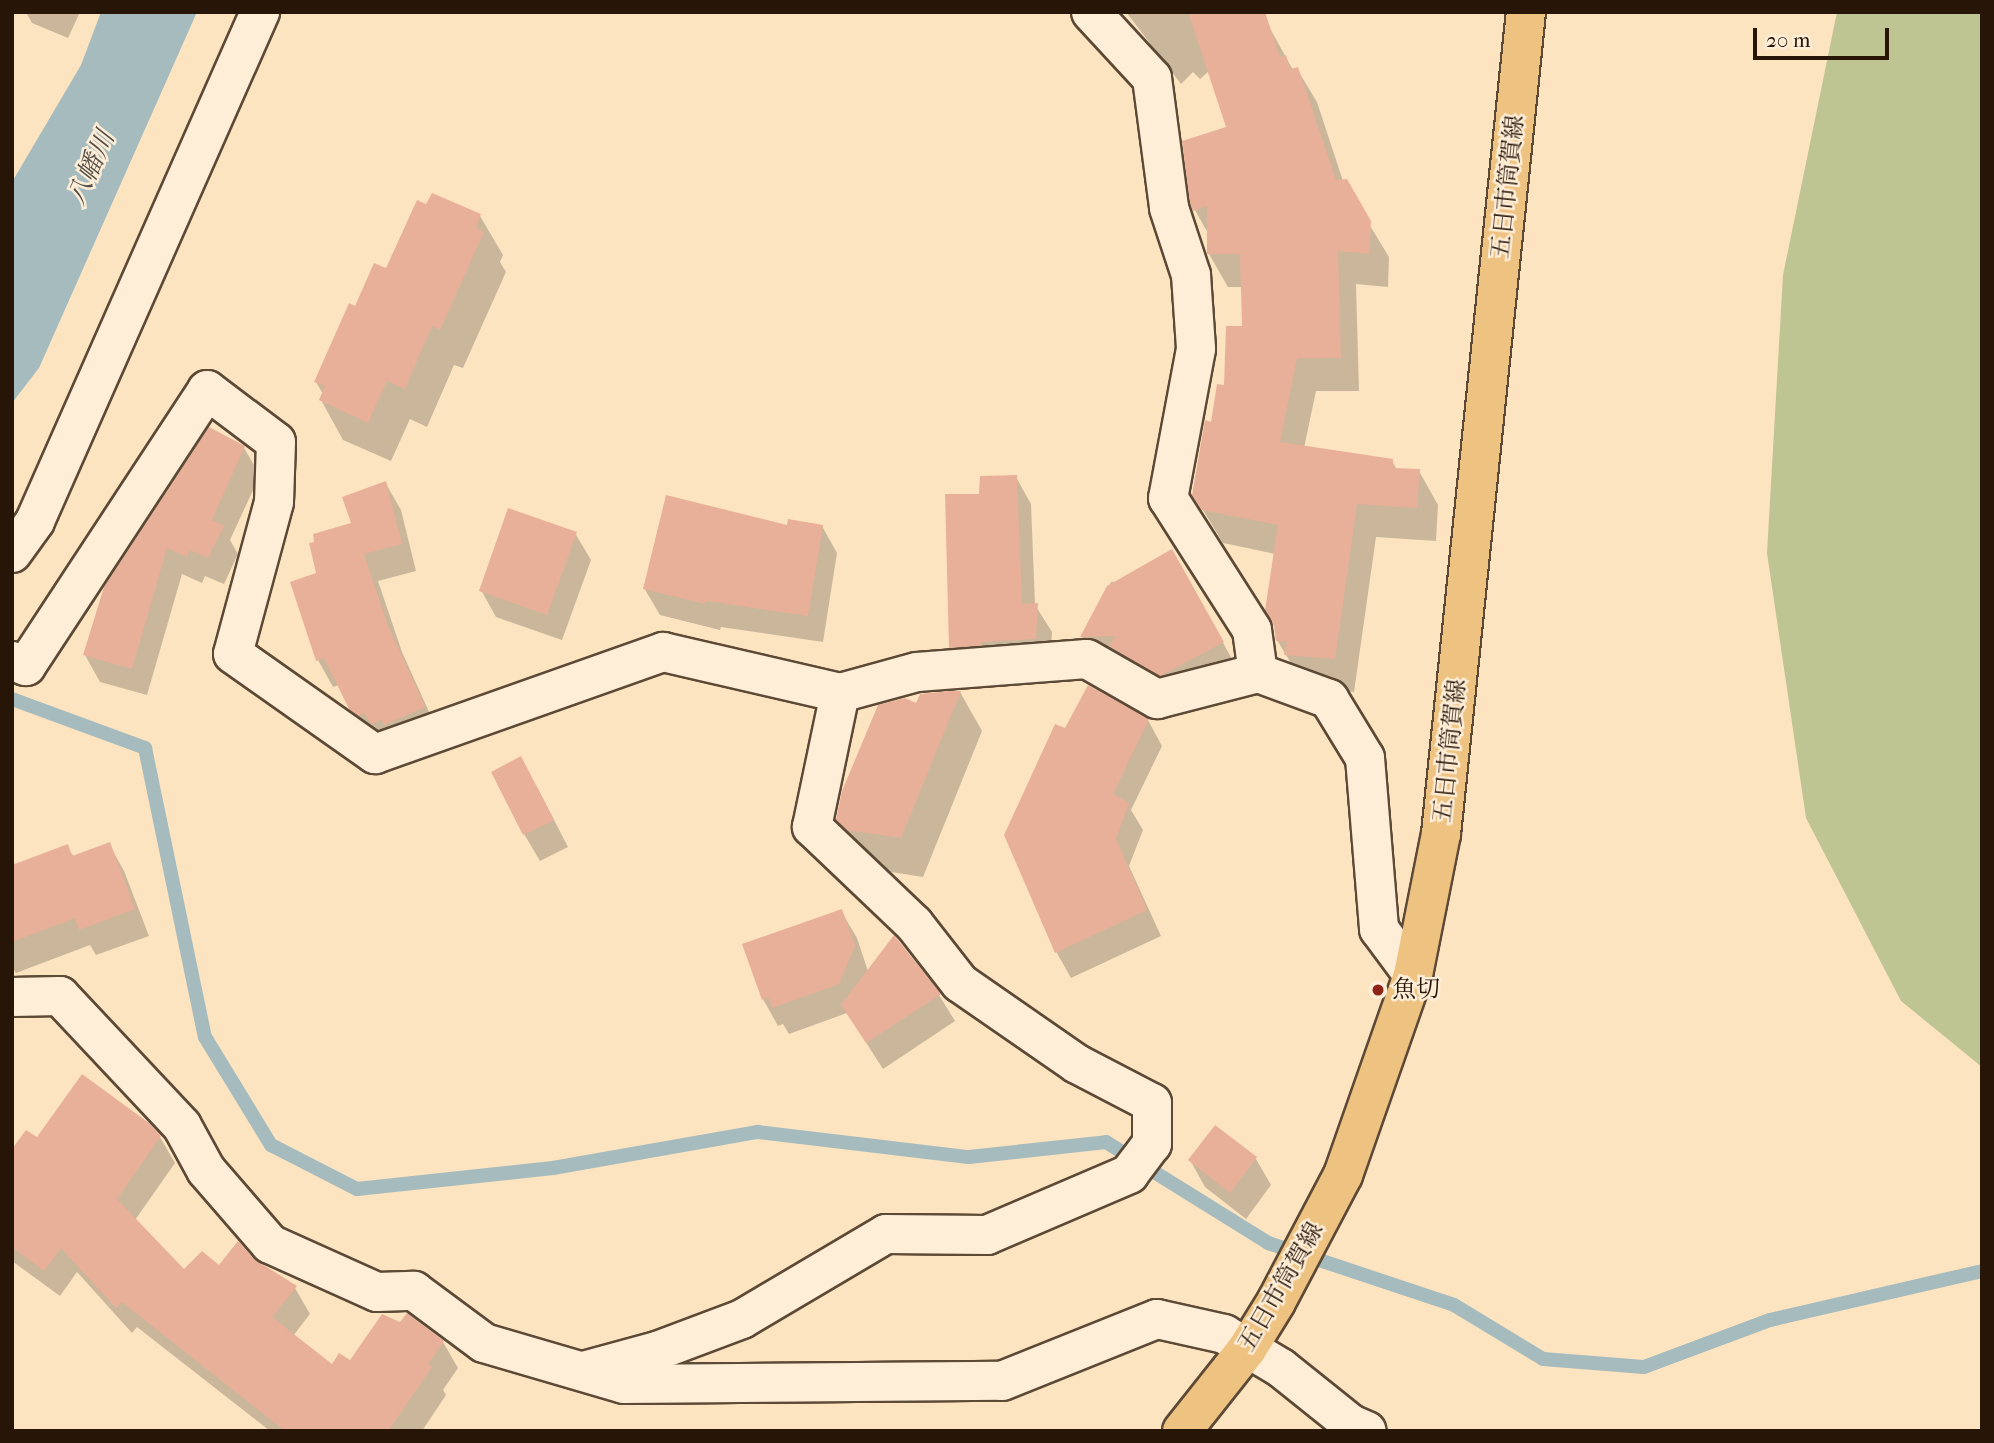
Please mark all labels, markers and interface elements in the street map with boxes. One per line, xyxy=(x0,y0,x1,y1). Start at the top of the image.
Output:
scale bar xyxy=(1756,14,1892,58)
text: 20 m xyxy=(1766,28,1810,52)
street label: 五日市筒賀線 xyxy=(1486,114,1530,260)
water label: 八幡川 xyxy=(61,126,121,210)
street label: 五日市筒賀線 xyxy=(1428,678,1472,824)
place label: 魚切 xyxy=(1392,976,1440,1004)
marker: 魚切 xyxy=(1370,982,1386,998)
street label: 五日市筒賀線 xyxy=(1233,1217,1329,1357)

